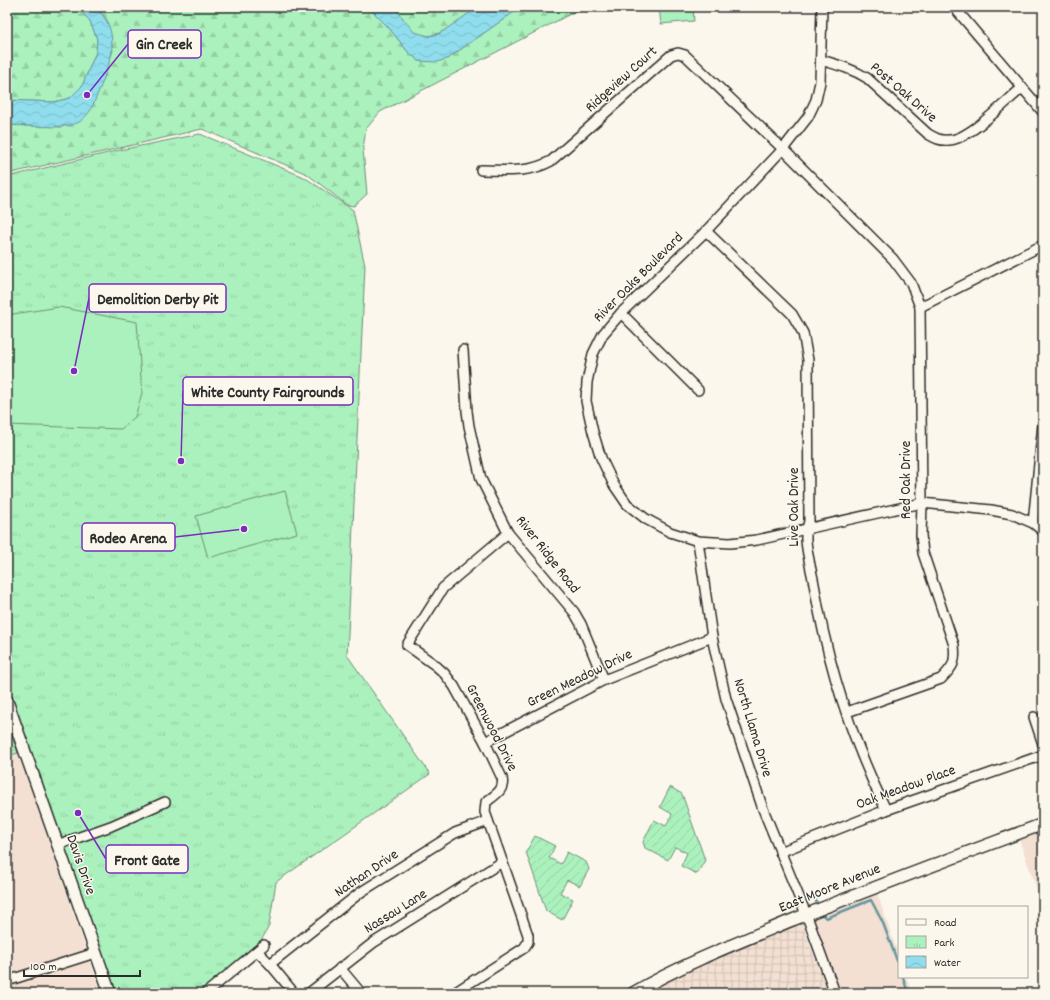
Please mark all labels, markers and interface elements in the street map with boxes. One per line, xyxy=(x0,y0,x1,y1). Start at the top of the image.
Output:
callout: Gin Creek xyxy=(128,30,201,58)
text: Gin Creek xyxy=(136,34,193,57)
street label: Ridgeview Court xyxy=(581,41,663,118)
street label: Post Oak Drive xyxy=(864,58,942,129)
street label: River Oaks Boulevard xyxy=(589,228,689,328)
callout: Demolition Derby Pit xyxy=(89,284,226,312)
text: Demolition Derby Pit xyxy=(97,289,219,312)
callout: White County Fairgrounds xyxy=(183,377,353,405)
text: White County Fairgrounds xyxy=(191,382,345,405)
street label: Red Oak Drive xyxy=(896,440,918,519)
street label: Live Oak Drive xyxy=(784,467,806,547)
street label: River Ridge Road xyxy=(510,511,584,599)
callout: Rodeo Arena xyxy=(82,523,175,551)
text: Rodeo Arena xyxy=(90,528,168,551)
street label: Green Meadow Drive xyxy=(524,644,637,714)
street label: North Llama Drive xyxy=(727,676,778,780)
street label: Greenwood Drive xyxy=(459,680,523,776)
street label: Oak Meadow Place xyxy=(853,760,959,816)
street label: Davis Drive xyxy=(59,832,101,898)
street label: Nathan Drive xyxy=(331,844,404,904)
callout: Front Gate xyxy=(106,845,188,873)
text: Front Gate xyxy=(114,850,180,873)
street label: East Moore Avenue xyxy=(776,858,885,919)
street label: Nassau Lane xyxy=(360,884,432,940)
legend xyxy=(898,906,1028,978)
text: Road xyxy=(934,915,956,932)
text: Park xyxy=(934,935,955,952)
scale bar xyxy=(24,952,140,978)
text: Water xyxy=(934,955,961,972)
text: 100 m xyxy=(30,959,57,976)

